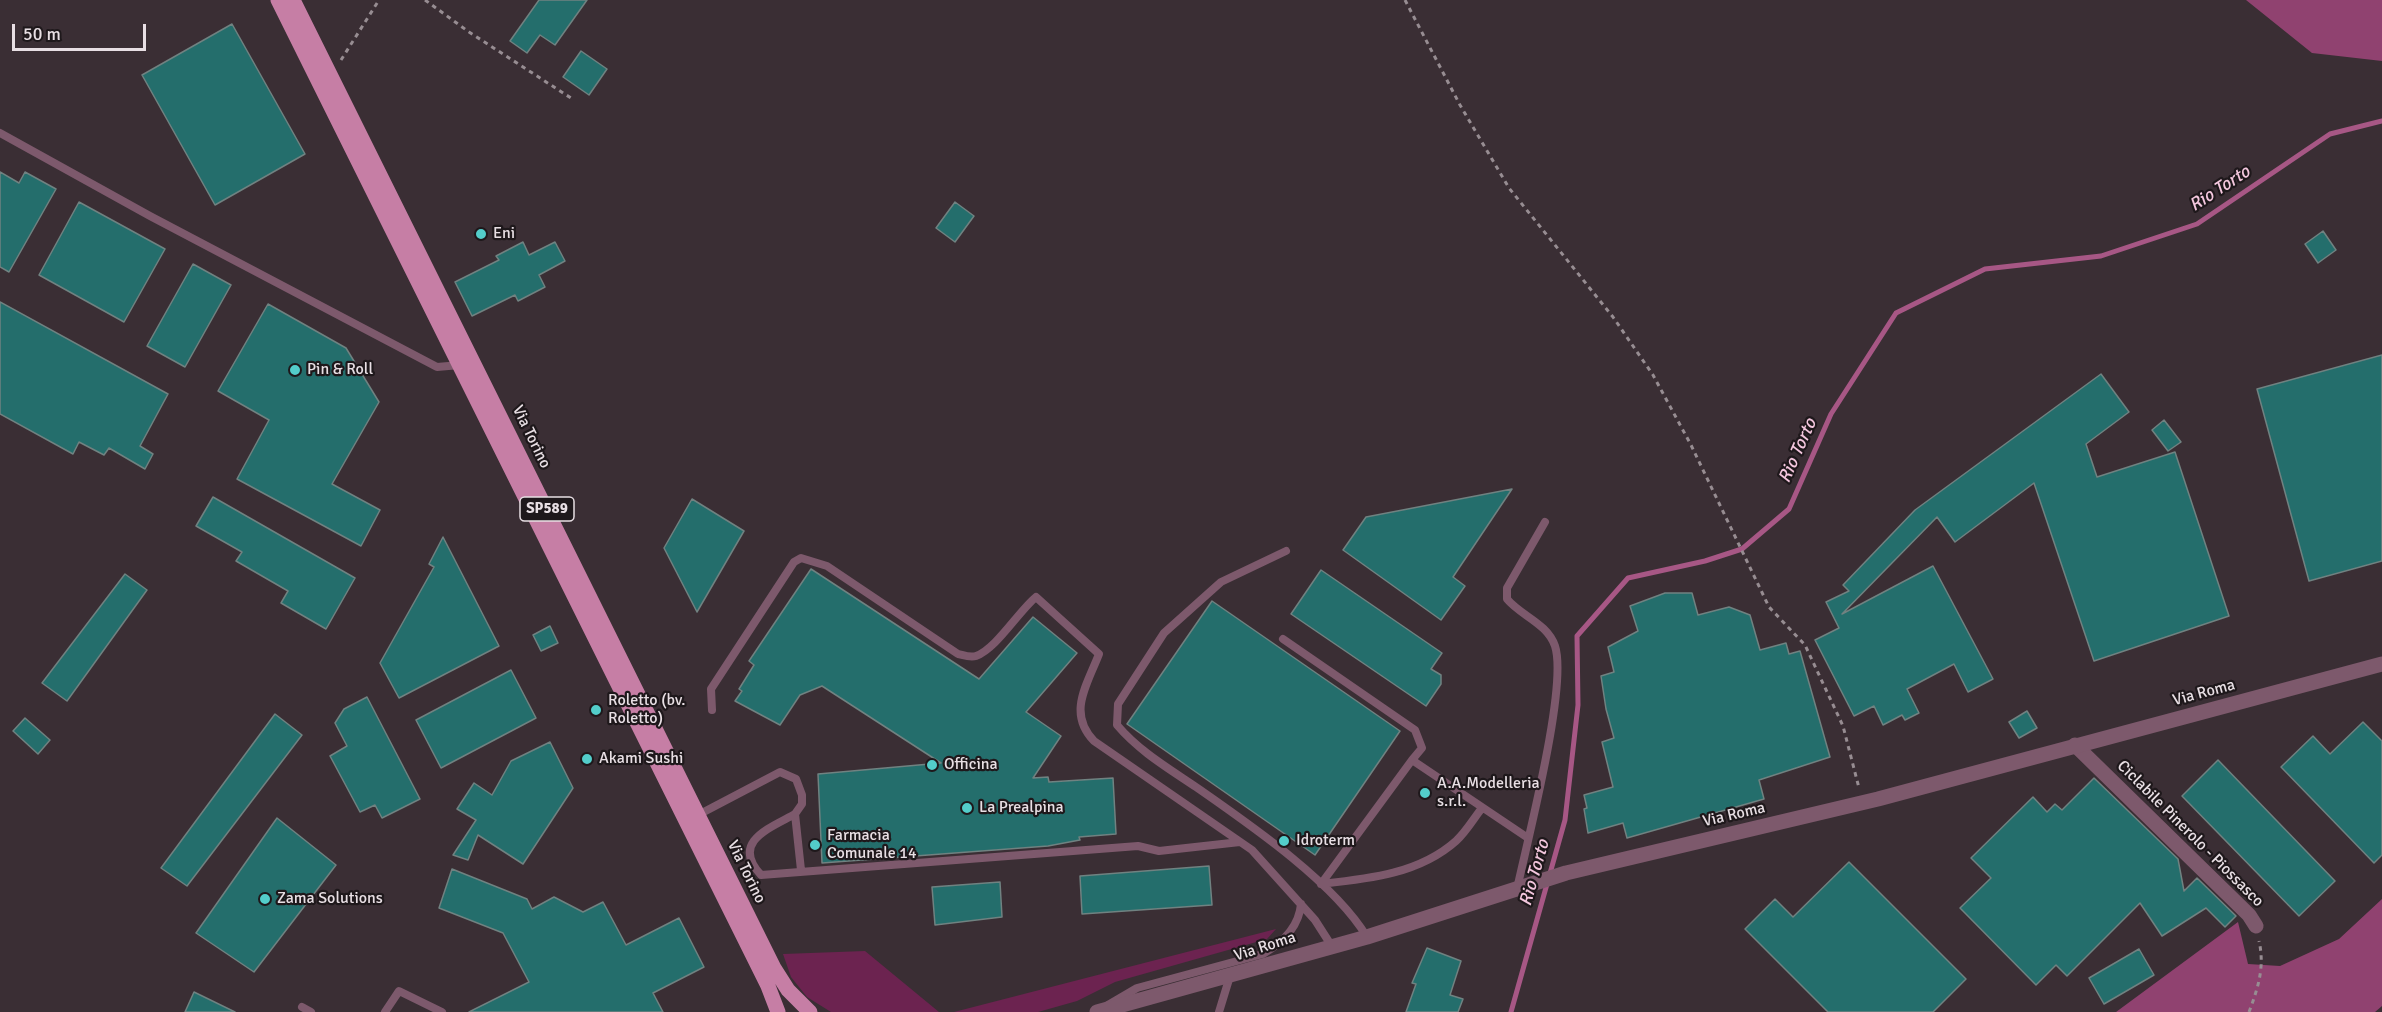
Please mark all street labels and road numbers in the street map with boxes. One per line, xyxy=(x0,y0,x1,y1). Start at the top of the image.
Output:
street label: Via Torino xyxy=(508,402,554,472)
road number: SP589 xyxy=(520,497,574,521)
street label: Via Roma xyxy=(2171,675,2237,711)
street label: Ciclabile Pinerolo - Piossasco xyxy=(2113,757,2267,911)
street label: Via Roma xyxy=(1701,798,1767,832)
street label: Via Torino xyxy=(723,837,769,907)
street label: Via Roma xyxy=(1232,928,1298,966)

